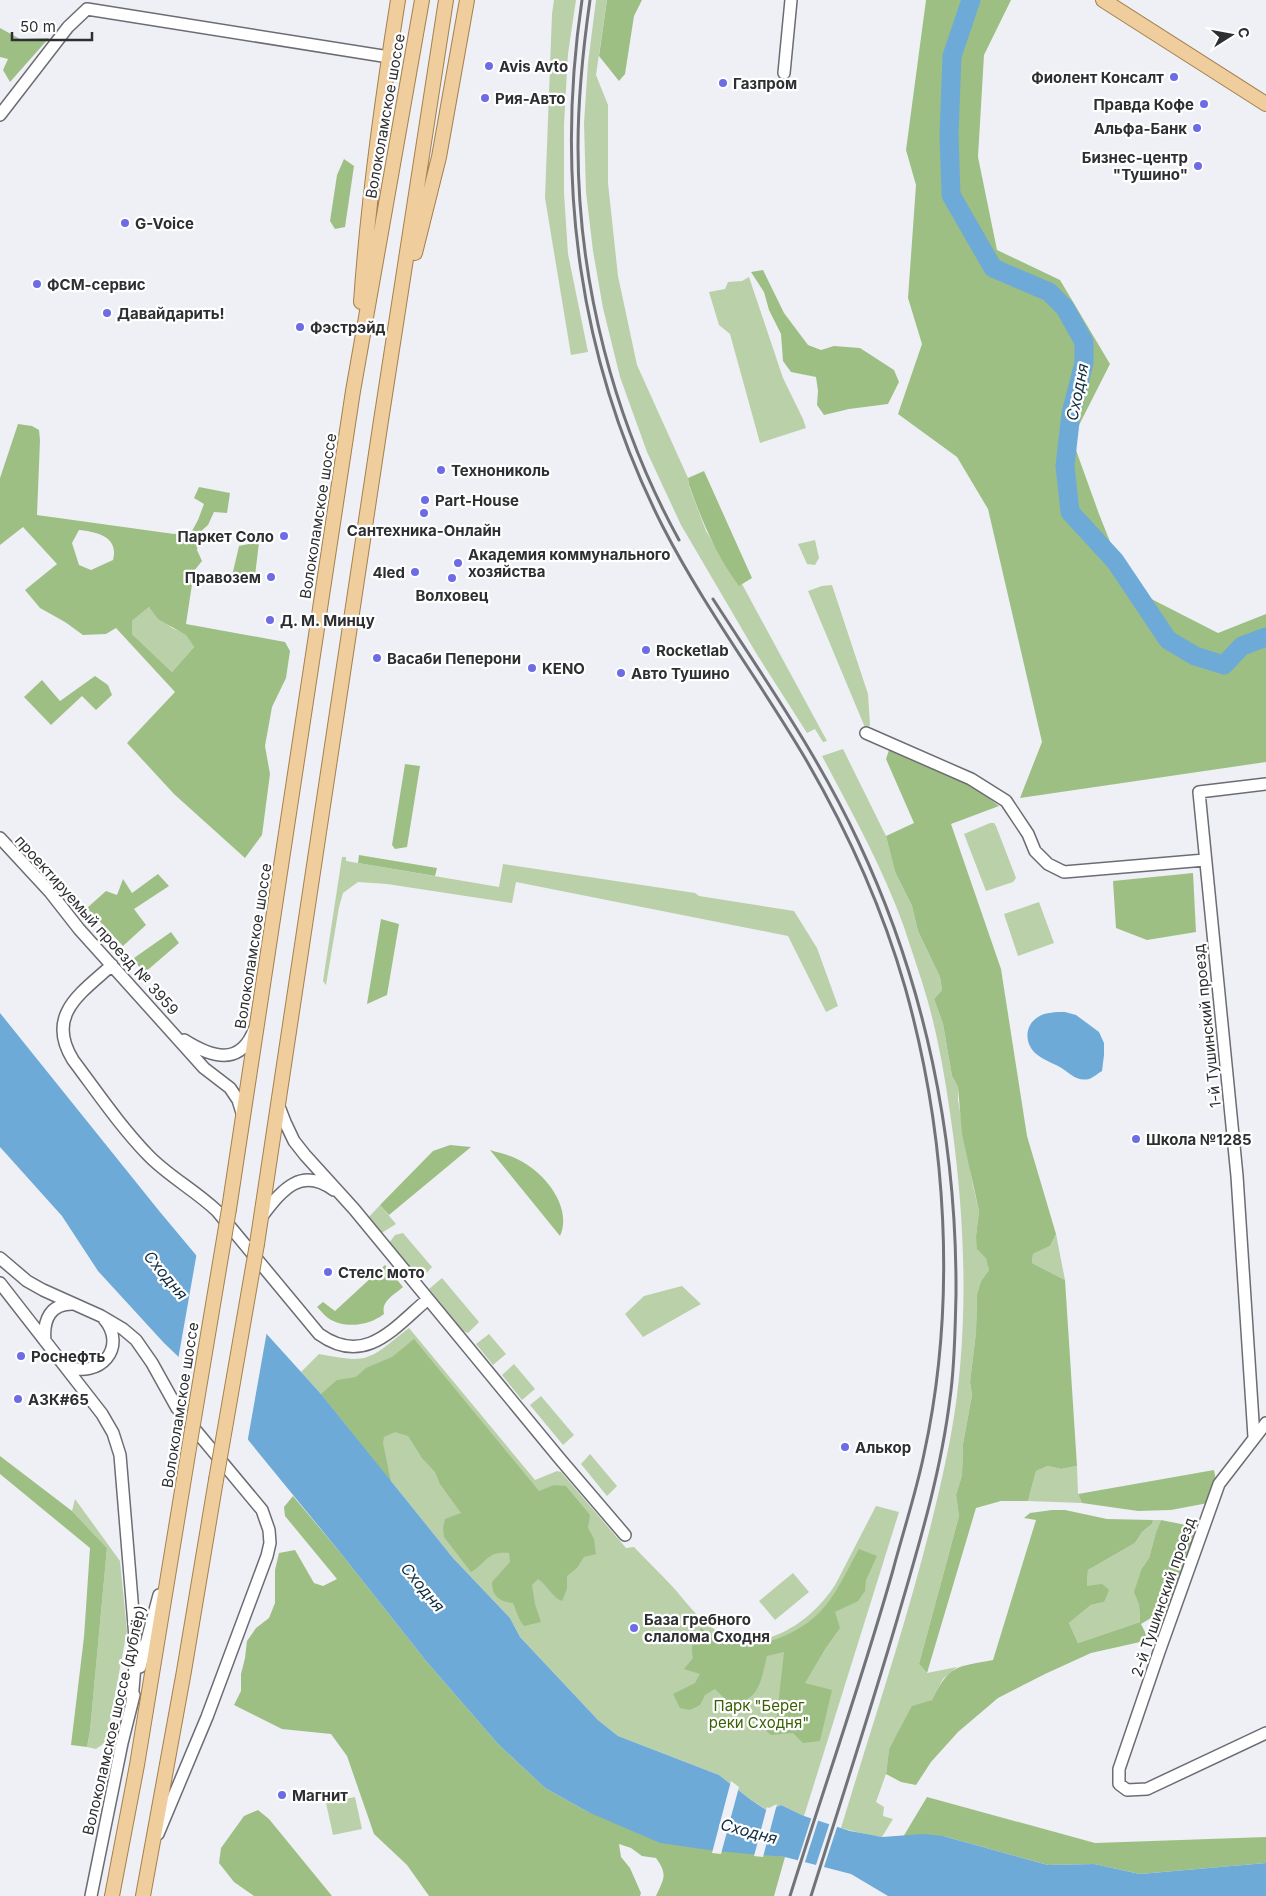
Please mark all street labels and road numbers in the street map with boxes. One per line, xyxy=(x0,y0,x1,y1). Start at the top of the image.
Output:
street label: Волоколамское шоссе xyxy=(361,32,409,200)
street label: Волоколамское шоссе xyxy=(296,432,340,600)
street label: проектируемый проезд № 3959 xyxy=(11,831,183,1019)
street label: Волоколамское шоссе xyxy=(231,862,275,1030)
street label: 1-й Тушинский проезд xyxy=(1189,943,1225,1109)
street label: Волоколамское шоссе xyxy=(158,1321,202,1489)
street label: 2-й Тушинский проезд xyxy=(1127,1515,1199,1679)
street label: Волоколамское шоссе (дублёр) xyxy=(78,1603,150,1837)

